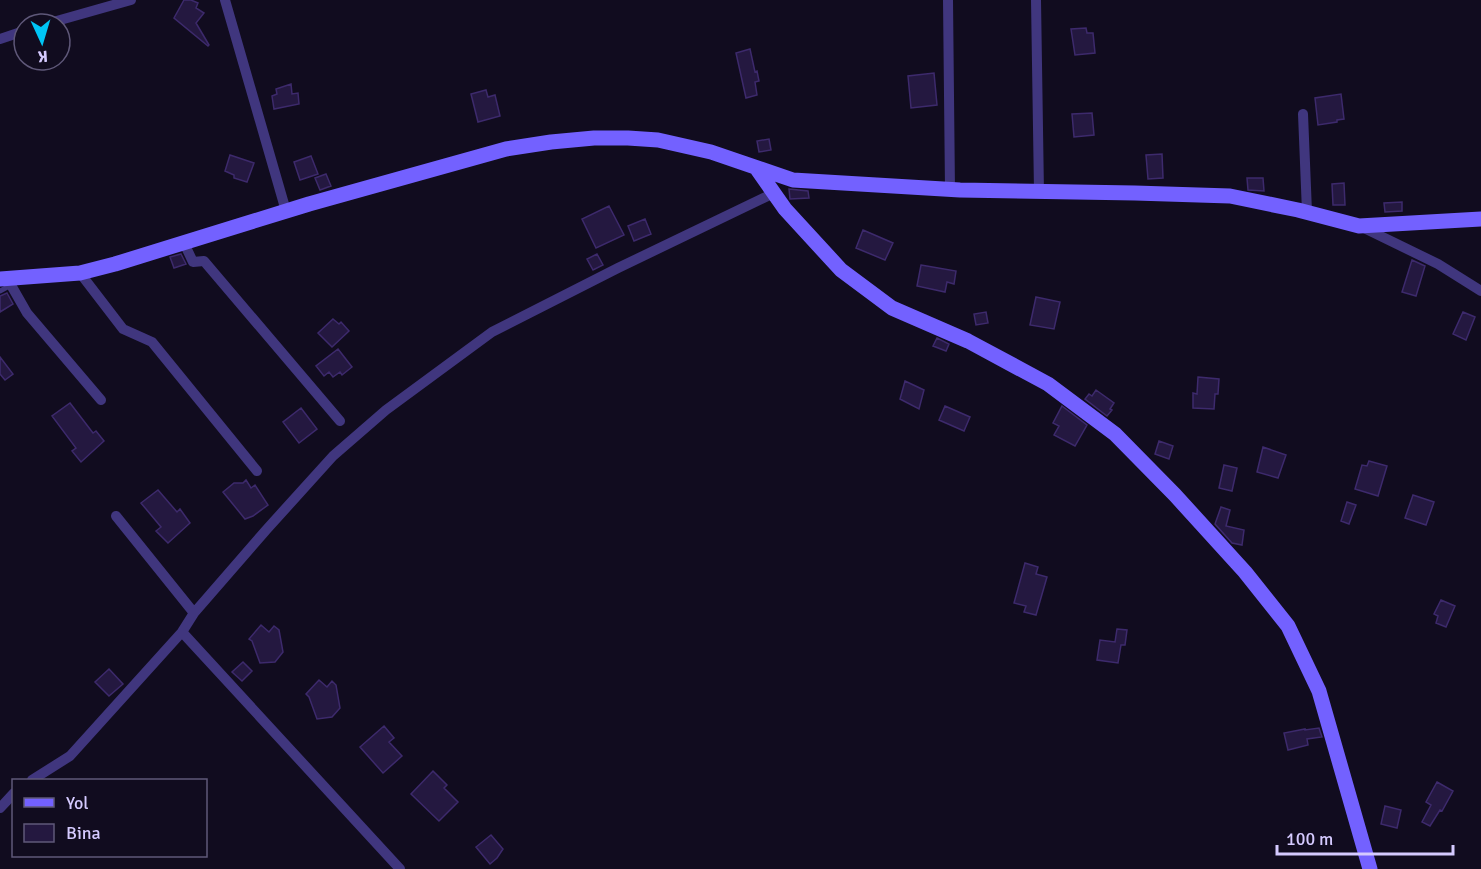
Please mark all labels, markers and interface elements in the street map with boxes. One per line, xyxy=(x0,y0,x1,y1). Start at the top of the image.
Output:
north arrow xyxy=(12,12,72,72)
text: K xyxy=(37,46,49,66)
legend xyxy=(12,779,207,857)
text: Yol xyxy=(66,792,89,814)
scale bar xyxy=(1277,818,1452,856)
text: Bina xyxy=(66,822,101,844)
text: 100 m xyxy=(1286,828,1333,850)

